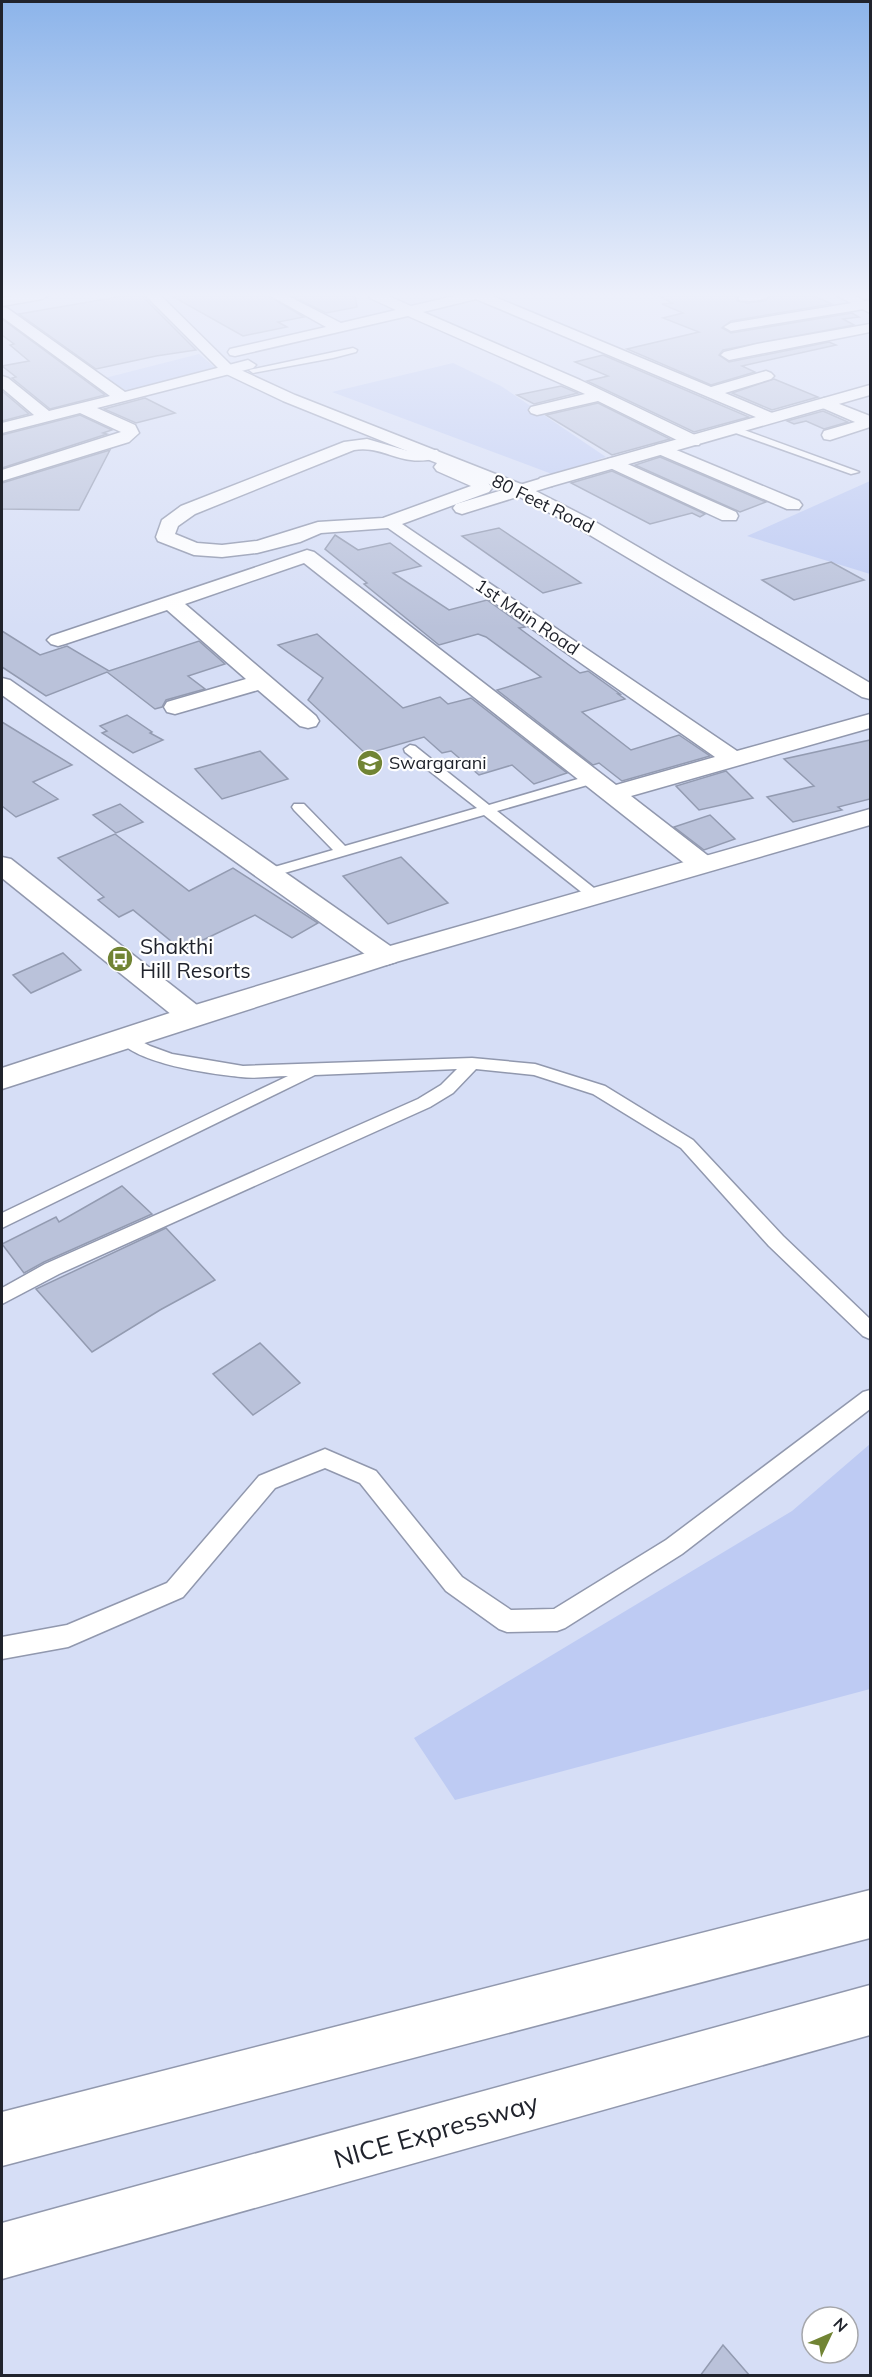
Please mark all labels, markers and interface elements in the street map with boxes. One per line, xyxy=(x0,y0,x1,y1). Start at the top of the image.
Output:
street label: 80 Feet Road xyxy=(488,469,598,538)
street label: 1st Main Road xyxy=(471,573,584,660)
school or university icon: Swargarani xyxy=(355,748,385,778)
place label: Swargarani xyxy=(389,751,487,774)
place label: Shakthi Hill Resorts xyxy=(140,933,251,983)
bus stop icon: Shakthi Hill Resorts xyxy=(105,944,135,974)
street label: NICE Expressway xyxy=(330,2085,542,2176)
north arrow xyxy=(800,2305,860,2365)
text: N xyxy=(829,2313,852,2336)

